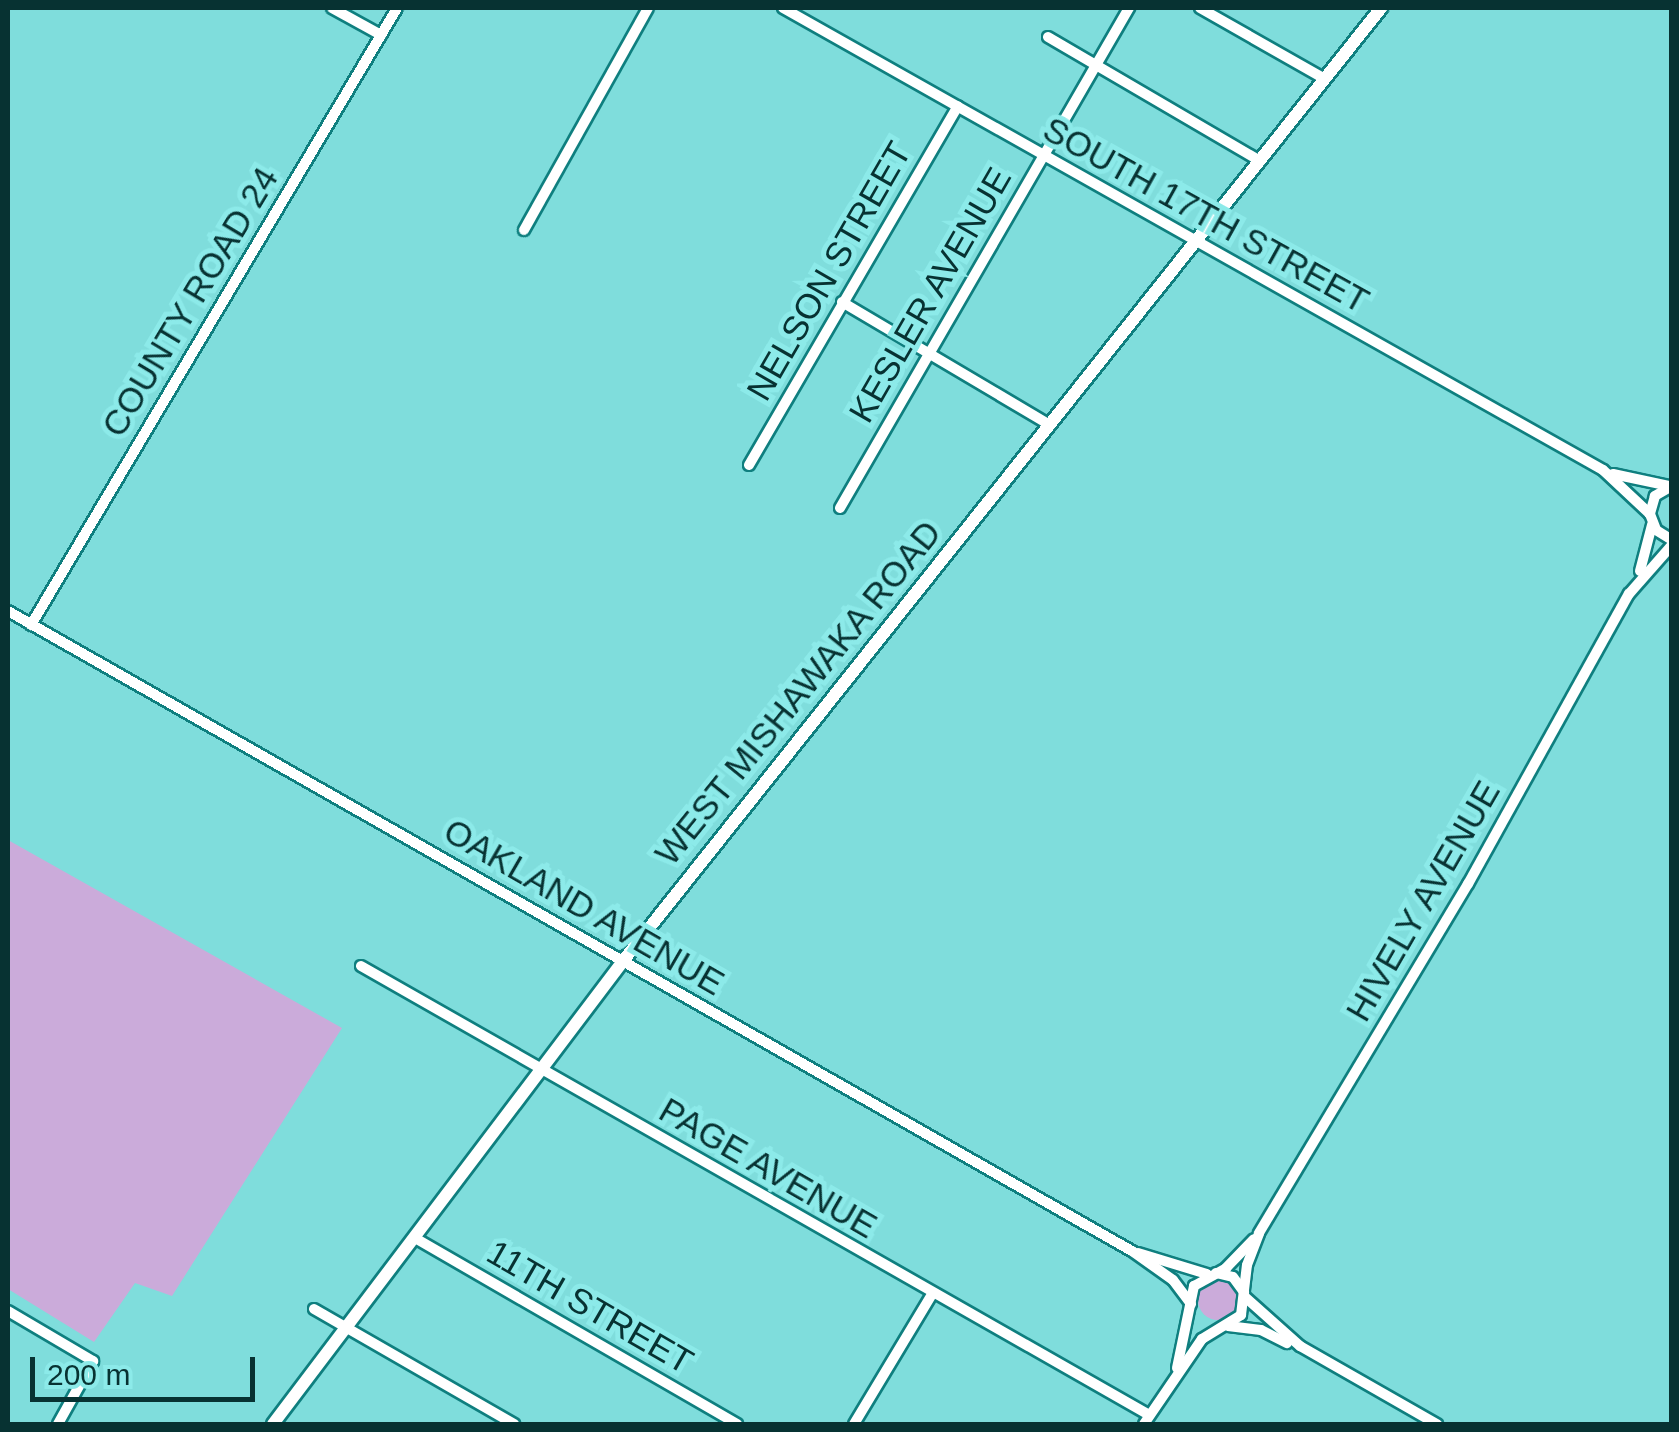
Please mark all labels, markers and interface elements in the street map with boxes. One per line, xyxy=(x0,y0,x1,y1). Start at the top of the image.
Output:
street label: SOUTH 17TH STREET xyxy=(1036,108,1376,322)
street label: NELSON STREET xyxy=(738,134,920,408)
street label: COUNTY ROAD 24 xyxy=(93,159,287,445)
street label: KESLER AVENUE xyxy=(840,159,1020,431)
street label: WEST MISHAWAKA ROAD xyxy=(645,512,951,874)
street label: HIVELY AVENUE xyxy=(1337,772,1509,1030)
street label: OAKLAND AVENUE xyxy=(436,809,732,1005)
street label: PAGE AVENUE xyxy=(651,1088,885,1248)
street label: 11TH STREET xyxy=(480,1231,700,1383)
scale bar xyxy=(35,1337,260,1399)
text: 200 m xyxy=(47,1358,130,1391)

